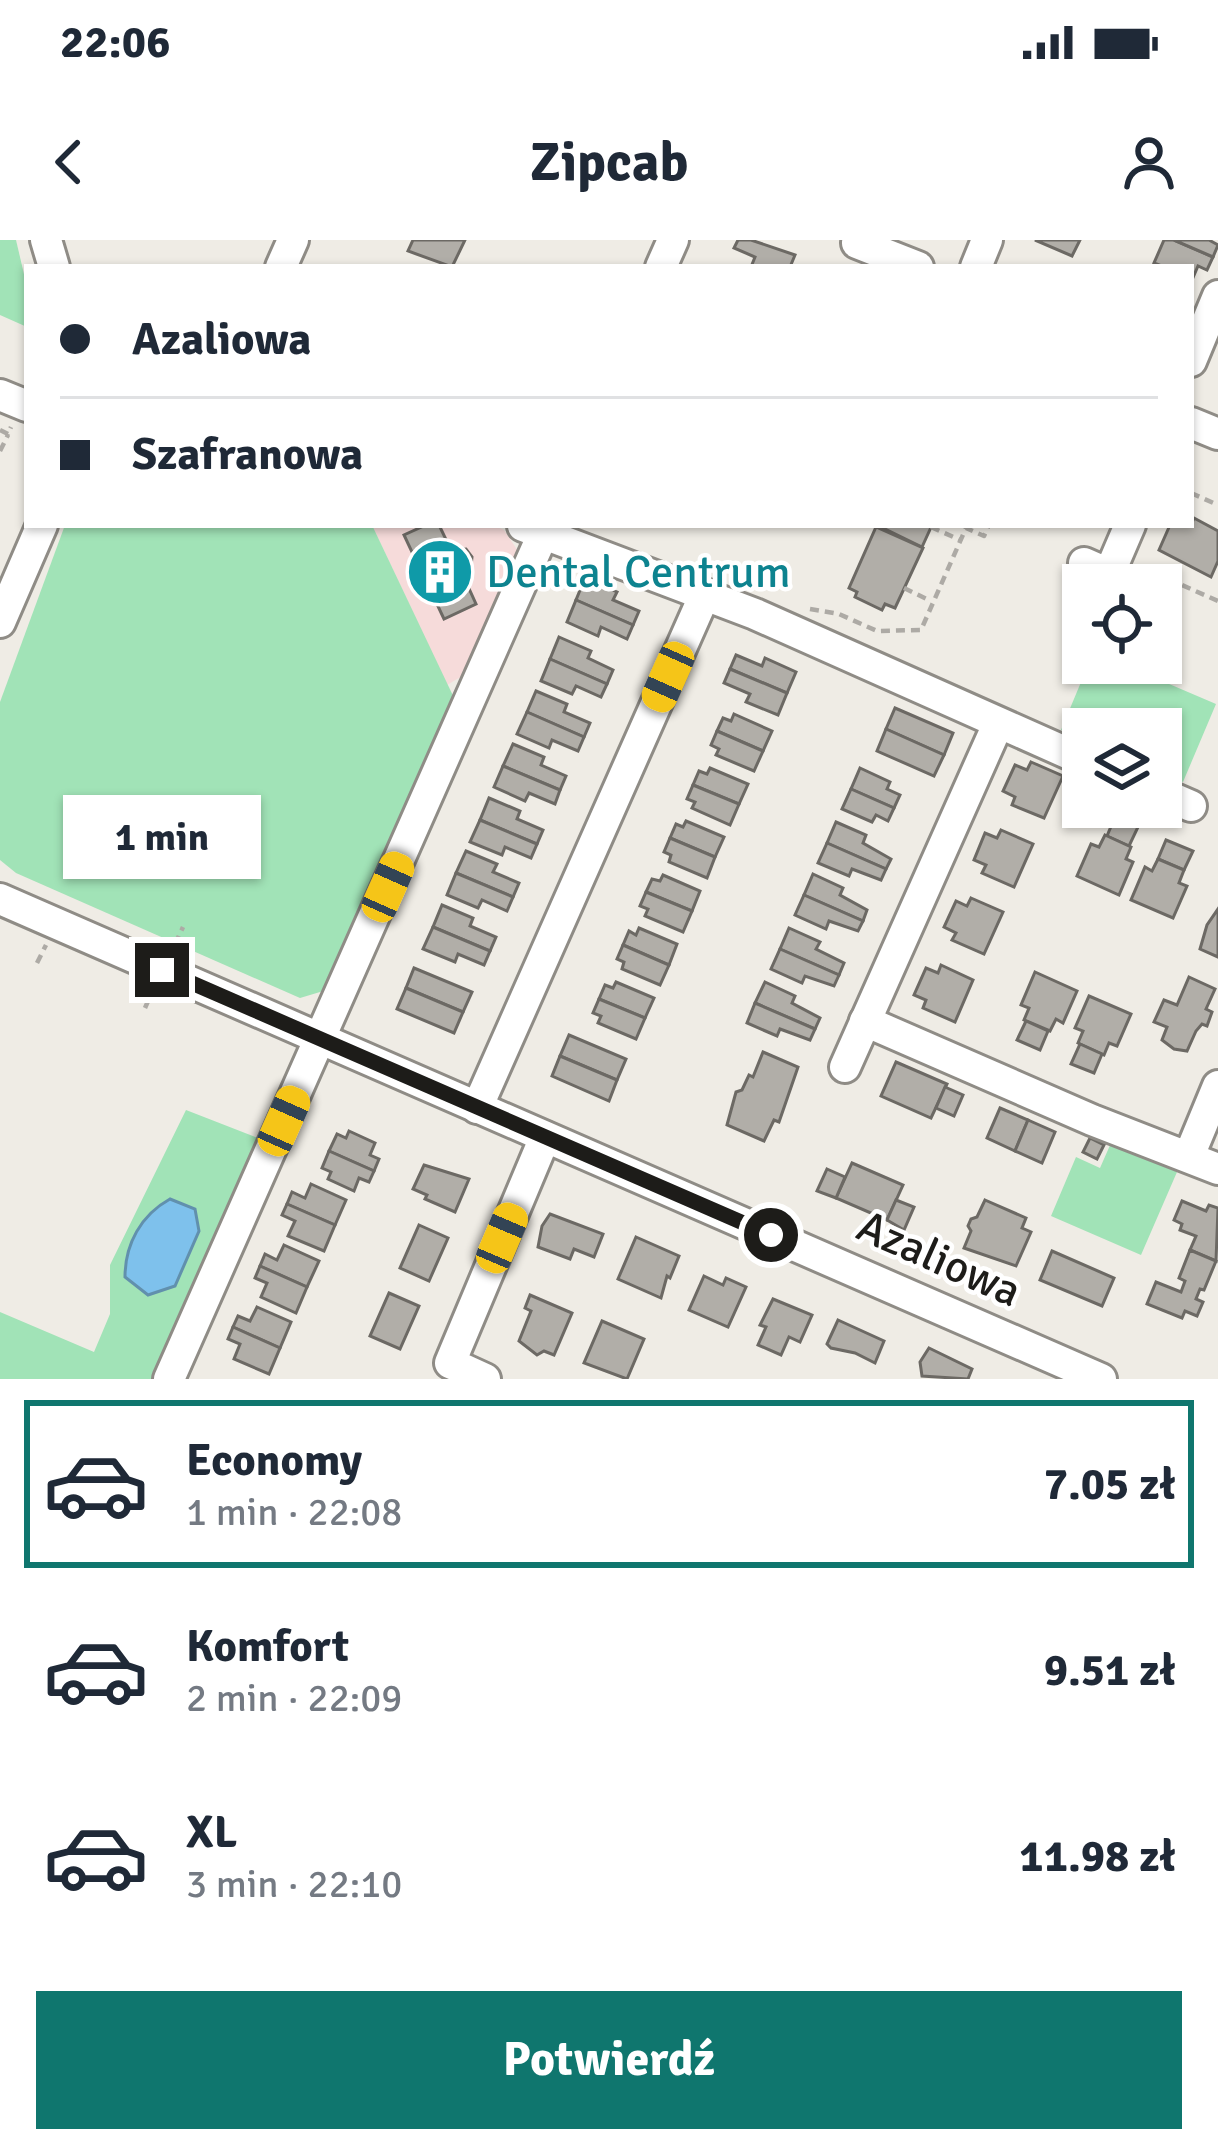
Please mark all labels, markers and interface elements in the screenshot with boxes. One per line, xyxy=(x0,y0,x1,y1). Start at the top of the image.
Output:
text: 22:06 xyxy=(60,15,170,70)
icon: back xyxy=(36,129,102,195)
text: Zipcab xyxy=(530,129,688,196)
icon: person xyxy=(1116,129,1182,195)
text: Azaliowa xyxy=(132,312,311,367)
text: Szafranowa xyxy=(132,427,363,482)
building icon: Dental Centrum xyxy=(405,537,475,607)
place label: Dental Centrum xyxy=(486,545,791,600)
map controls xyxy=(1062,564,1182,828)
button: locate xyxy=(1062,564,1182,684)
car xyxy=(637,637,699,717)
button: layers xyxy=(1062,708,1182,828)
callout: 1 min xyxy=(63,796,261,880)
text: 1 min xyxy=(115,813,209,861)
car xyxy=(357,847,419,927)
route end xyxy=(135,943,189,997)
car xyxy=(253,1081,315,1161)
car xyxy=(471,1198,533,1278)
street label: Azaliowa xyxy=(849,1199,1029,1319)
route start xyxy=(744,1208,798,1262)
icon: car xyxy=(42,1430,150,1538)
text: Economy xyxy=(186,1433,362,1488)
text: 7.05 zł xyxy=(1044,1457,1176,1512)
text: 1 min · 22:08 xyxy=(186,1488,402,1536)
icon: car xyxy=(42,1616,150,1724)
text: Komfort xyxy=(186,1619,349,1674)
text: 9.51 zł xyxy=(1044,1643,1176,1698)
text: 2 min · 22:09 xyxy=(186,1674,402,1722)
icon: car xyxy=(42,1802,150,1910)
text: XL xyxy=(186,1805,237,1860)
text: 11.98 zł xyxy=(1019,1829,1176,1884)
text: 3 min · 22:10 xyxy=(186,1860,402,1908)
button: Potwierdź xyxy=(36,1991,1182,2129)

